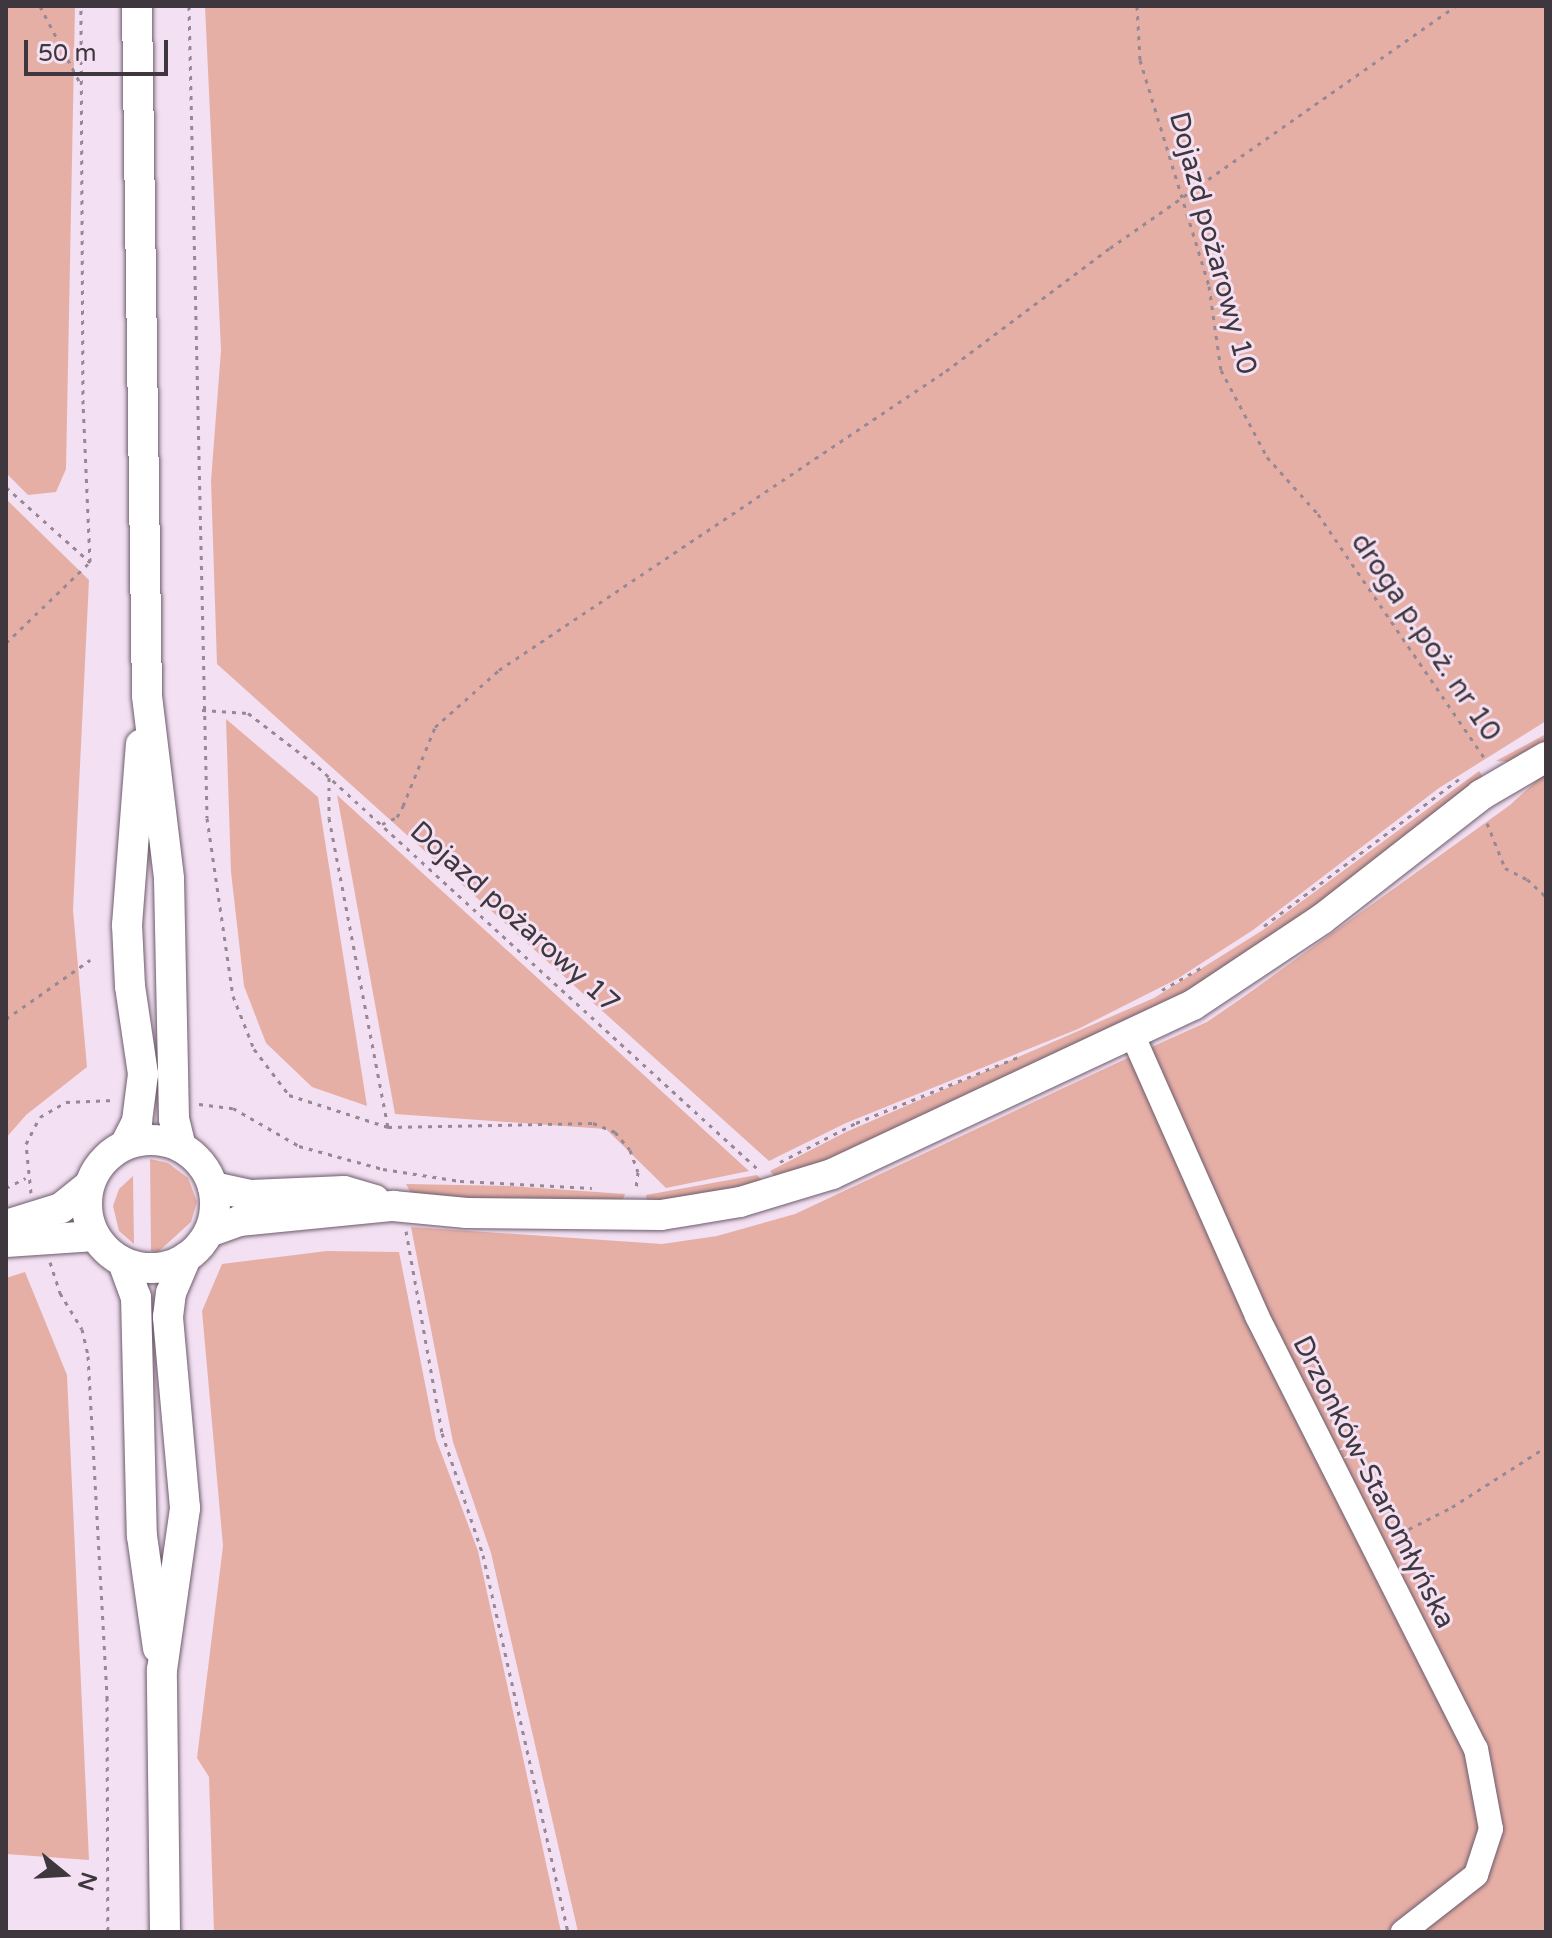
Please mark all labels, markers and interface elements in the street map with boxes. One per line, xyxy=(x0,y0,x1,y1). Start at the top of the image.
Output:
scale bar xyxy=(28,24,172,74)
text: 50 m xyxy=(38,39,96,68)
street label: Dojazd pożarowy 10 xyxy=(1162,108,1264,378)
street label: droga p.poż. nr 10 xyxy=(1344,527,1508,747)
street label: Dojazd pożarowy 17 xyxy=(403,814,627,1020)
street label: Drzonków-Staromłyńska xyxy=(1286,1330,1462,1634)
north arrow xyxy=(24,1834,104,1914)
text: N xyxy=(72,1869,102,1894)

